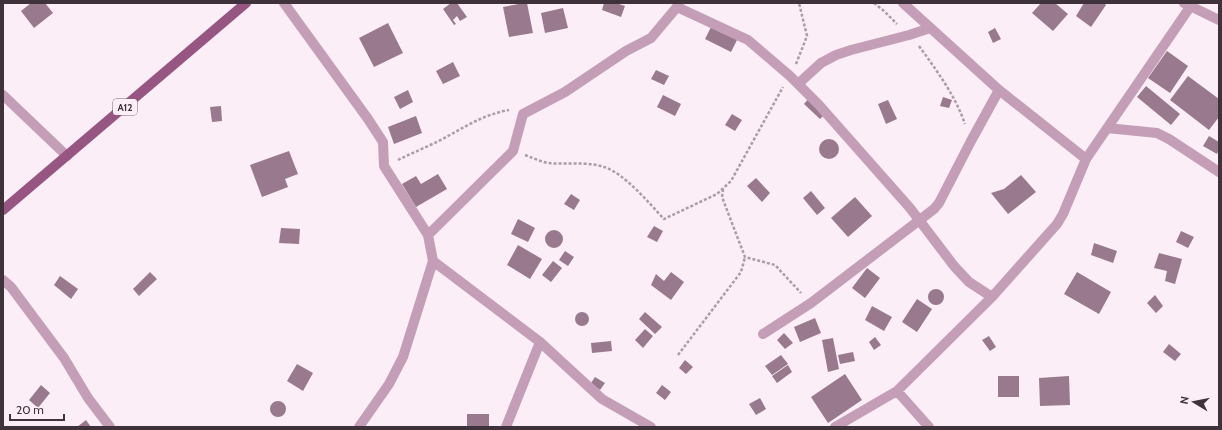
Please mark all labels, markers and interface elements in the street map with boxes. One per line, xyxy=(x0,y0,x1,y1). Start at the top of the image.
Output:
road number: A12 xyxy=(113,99,137,115)
north arrow xyxy=(1174,382,1214,422)
text: N xyxy=(1177,395,1192,405)
scale bar xyxy=(10,396,64,422)
text: 20 m xyxy=(16,402,44,417)

